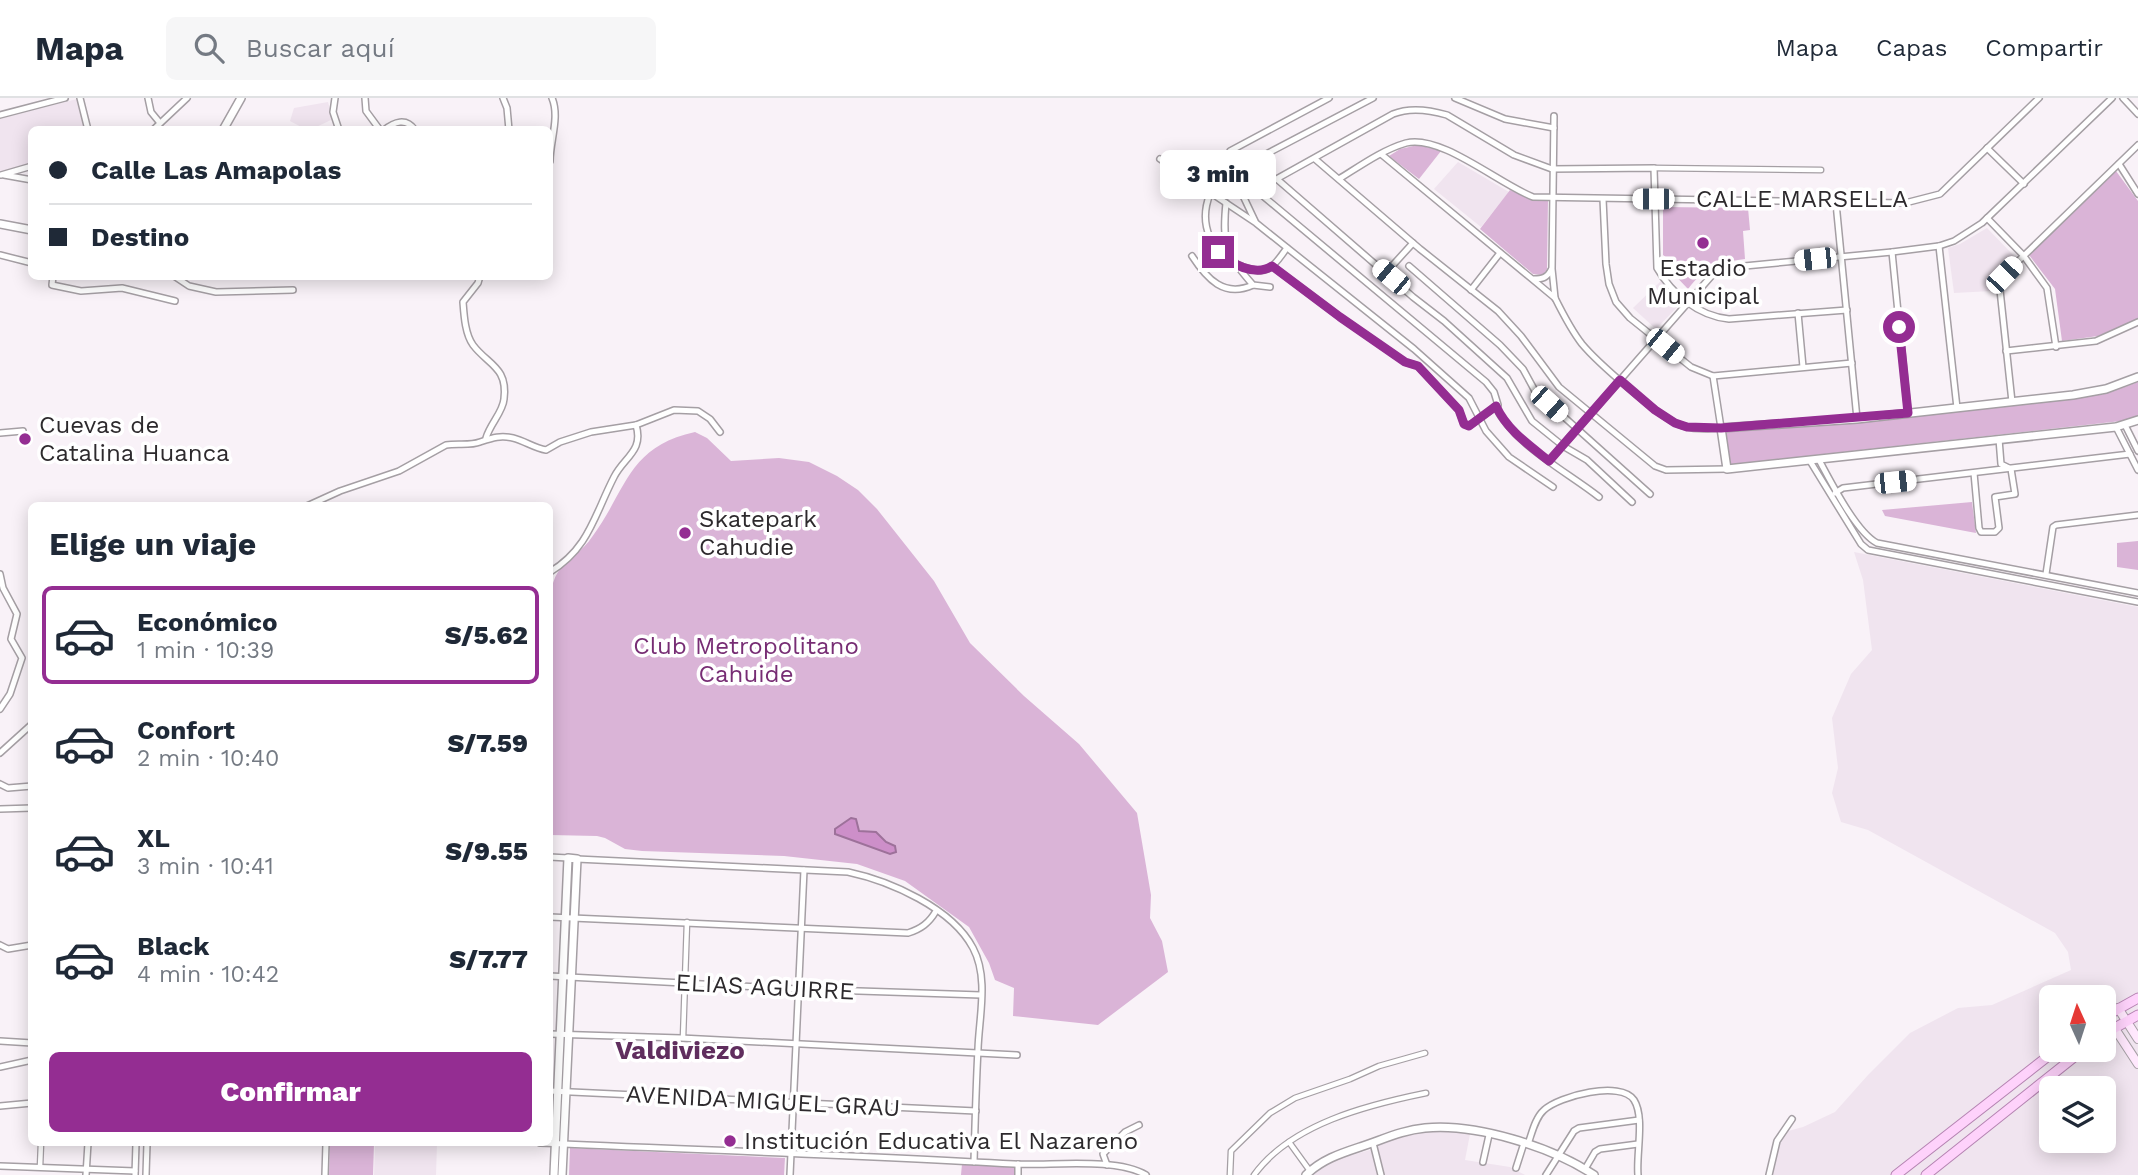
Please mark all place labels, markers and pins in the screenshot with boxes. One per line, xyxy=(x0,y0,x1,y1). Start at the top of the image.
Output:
marker: Estadio Municipal xyxy=(1695,235,1711,251)
place label: Estadio Municipal xyxy=(1647,254,1760,310)
place label: Cuevas de Catalina Huanca xyxy=(39,411,230,467)
marker: Cuevas de Catalina Huanca xyxy=(17,431,33,447)
place label: Skatepark Cahudie xyxy=(699,505,817,561)
marker: Skatepark Cahudie xyxy=(677,525,693,541)
place label: Institución Educativa El Nazareno xyxy=(744,1127,1138,1155)
marker: Institución Educativa El Nazareno xyxy=(722,1133,738,1149)

